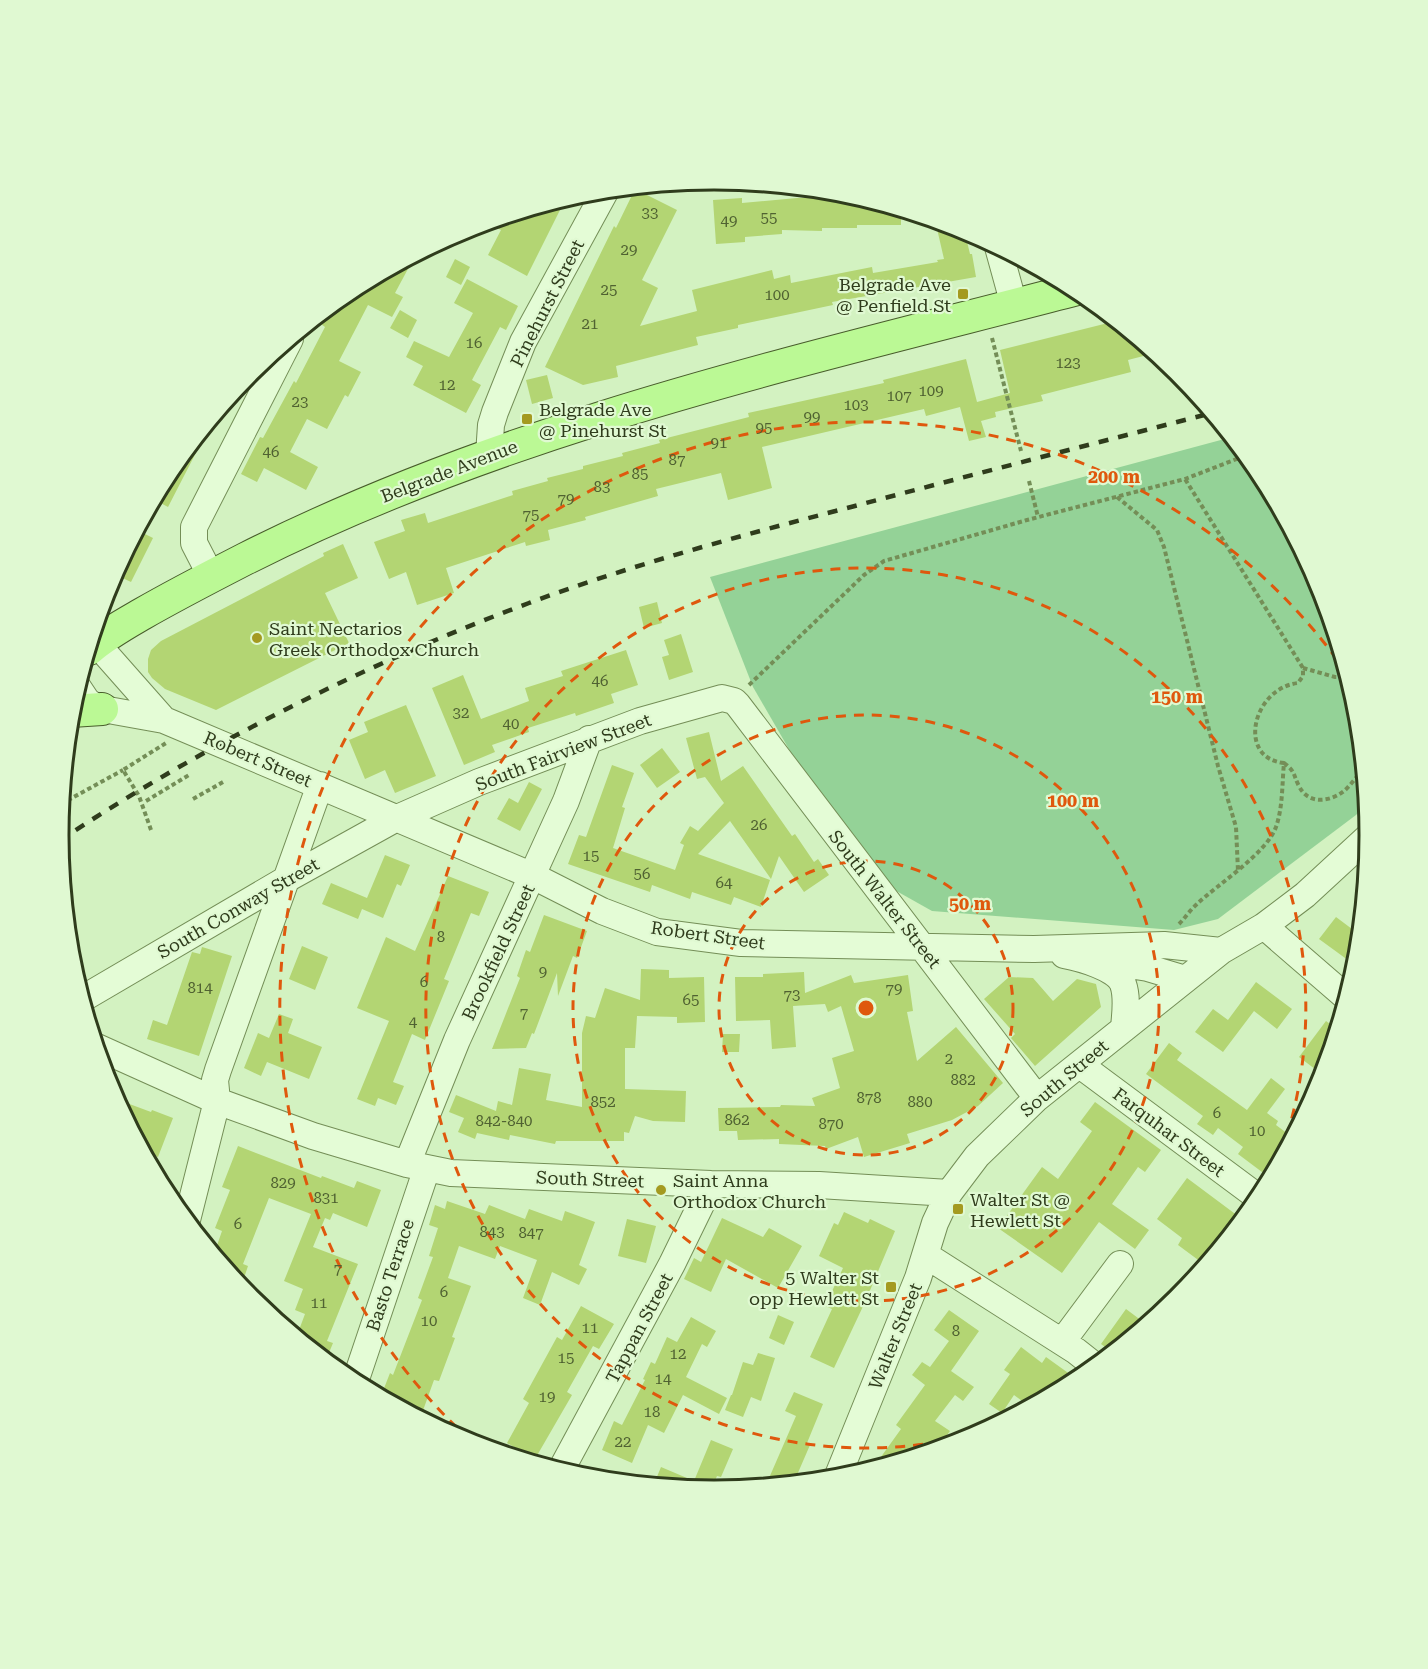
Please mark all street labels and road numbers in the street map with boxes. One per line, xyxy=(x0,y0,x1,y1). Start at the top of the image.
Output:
street label: Pinehurst Street xyxy=(506,236,588,370)
street label: Belgrade Avenue xyxy=(378,435,521,507)
street label: South Fairview Street xyxy=(472,709,654,795)
street label: Robert Street xyxy=(201,727,315,791)
street label: South Walter Street xyxy=(825,826,946,972)
street label: South Conway Street xyxy=(154,853,323,963)
street label: Brookfield Street xyxy=(457,880,539,1023)
street label: Robert Street xyxy=(649,917,767,953)
street label: South Street xyxy=(1016,1035,1112,1121)
street label: Farquhar Street xyxy=(1109,1083,1229,1181)
street label: South Street xyxy=(536,1167,645,1191)
street label: Basto Terrace xyxy=(362,1216,418,1334)
street label: Tappan Street xyxy=(601,1269,677,1387)
street label: Walter Street xyxy=(864,1279,926,1392)

